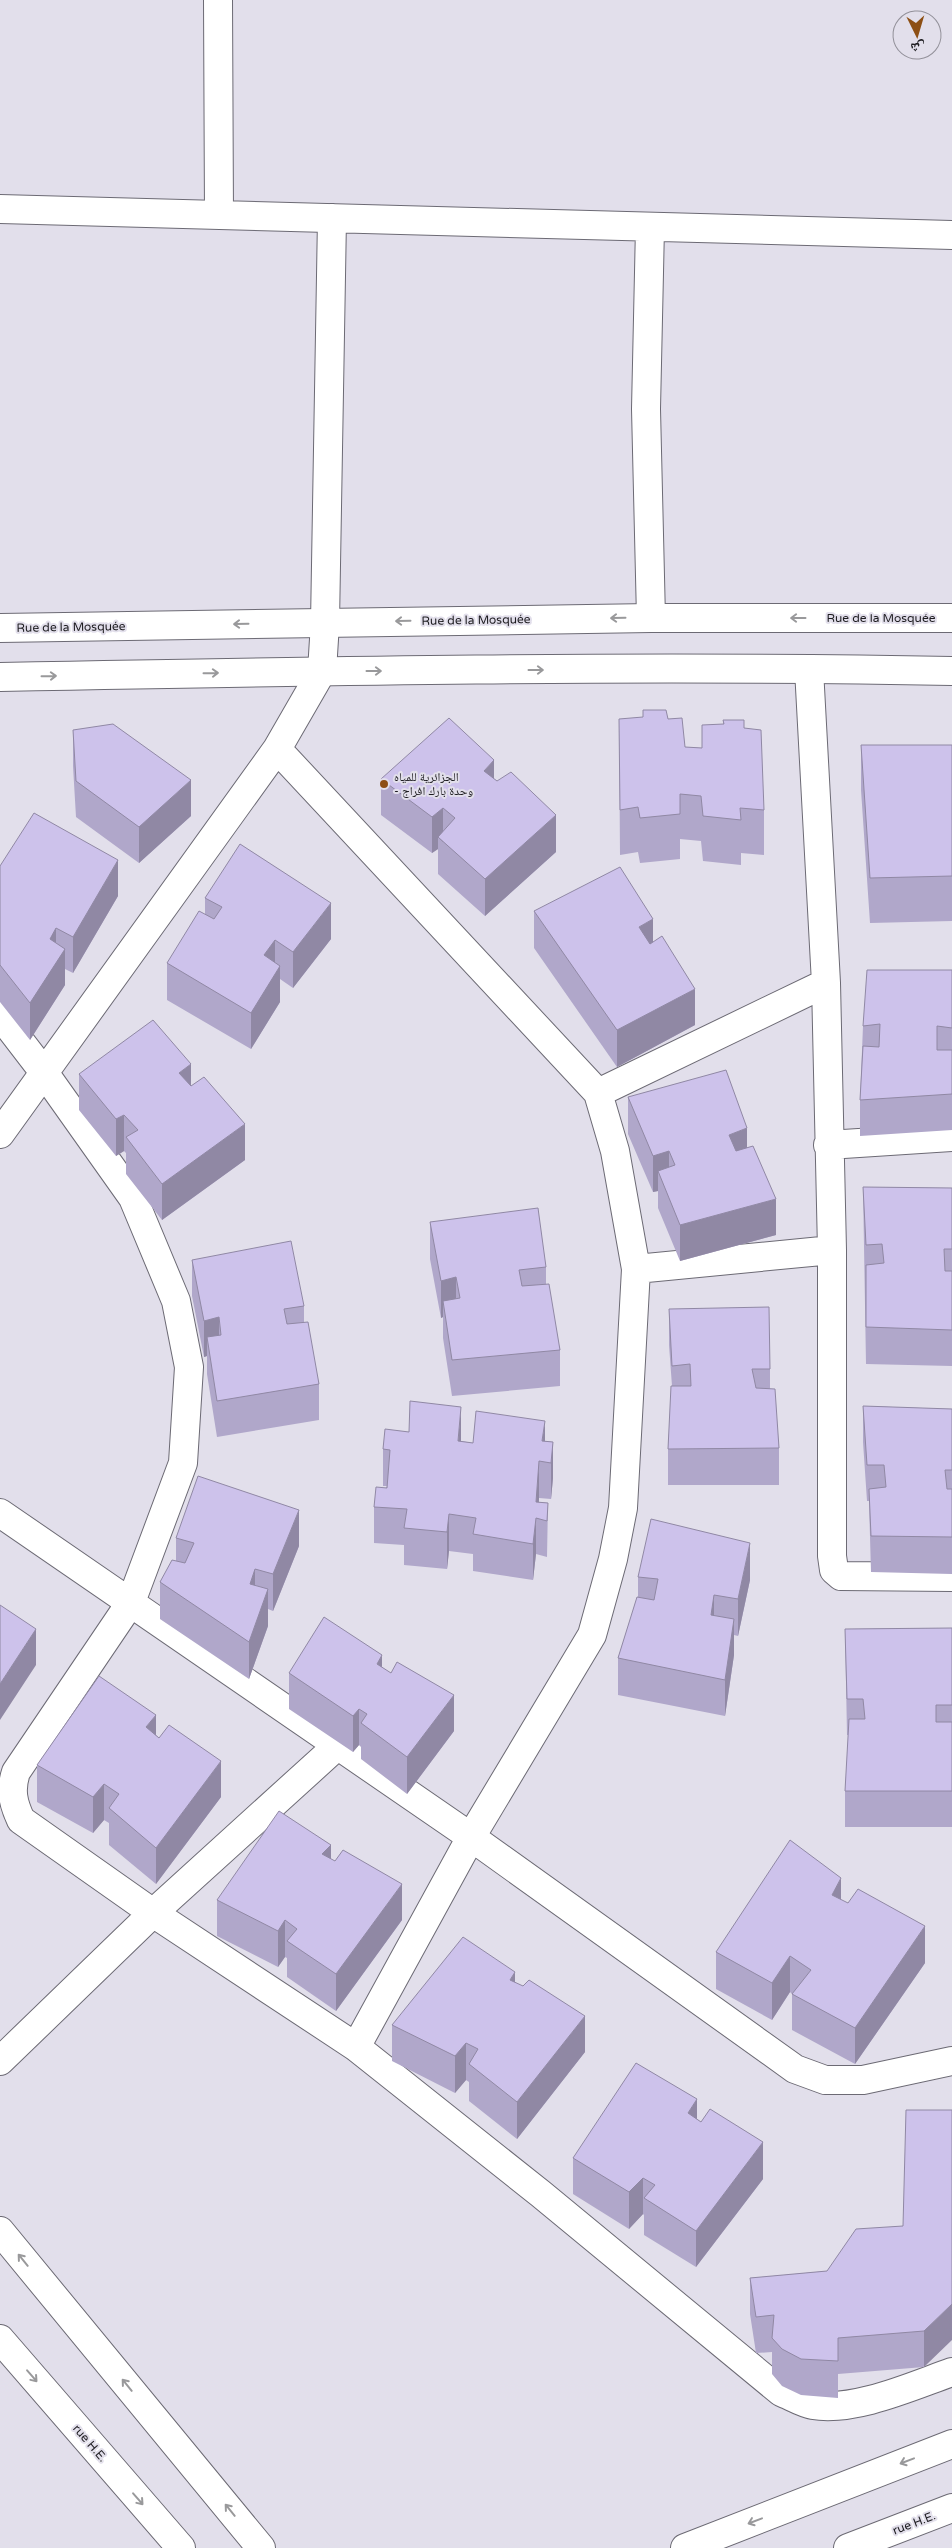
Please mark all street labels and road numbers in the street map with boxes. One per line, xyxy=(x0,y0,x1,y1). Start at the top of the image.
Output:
street label: Rue de la Mosquée xyxy=(826,611,936,625)
street label: Rue de la Mosquée xyxy=(421,612,531,628)
street label: Rue de la Mosquée xyxy=(16,619,126,635)
street label: rue H.E. xyxy=(70,2422,110,2464)
street label: rue H.E. xyxy=(891,2508,937,2538)

